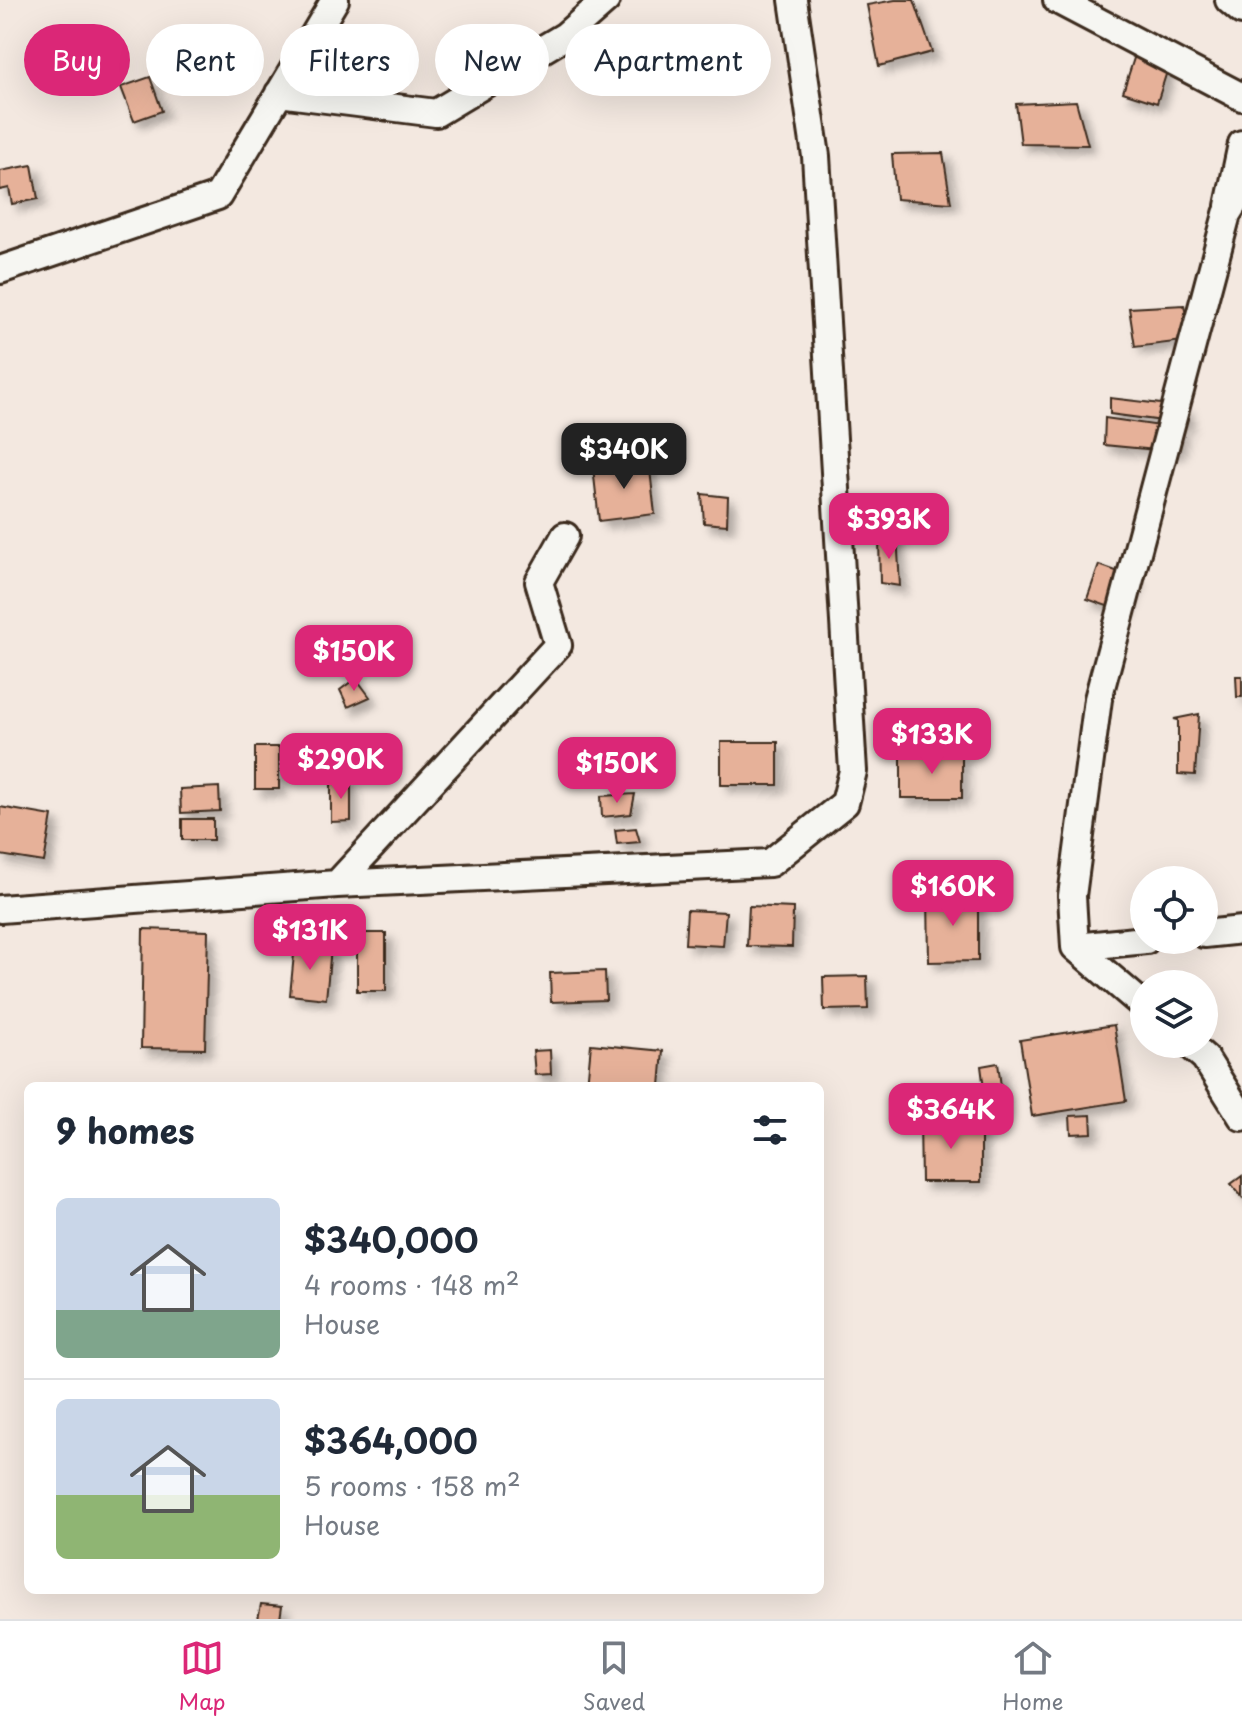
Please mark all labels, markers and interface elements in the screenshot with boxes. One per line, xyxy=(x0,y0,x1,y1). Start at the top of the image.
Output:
chip: Buy xyxy=(24,24,130,96)
chip: Rent xyxy=(146,24,264,96)
chip: Filters xyxy=(280,24,419,96)
chip: New xyxy=(435,24,549,96)
chip: Apartment xyxy=(565,24,771,96)
pin: $340K xyxy=(568,423,680,491)
text: $340K xyxy=(579,429,669,468)
pin: $393K xyxy=(833,493,945,561)
text: $393K xyxy=(847,499,931,538)
pin: $150K xyxy=(298,625,410,693)
text: $150K xyxy=(313,631,395,670)
pin: $133K xyxy=(876,708,988,776)
text: $133K xyxy=(891,714,973,753)
pin: $290K xyxy=(285,733,397,801)
pin: $150K xyxy=(561,737,673,805)
text: $290K xyxy=(298,739,384,778)
text: $150K xyxy=(576,743,658,782)
pin: $160K xyxy=(897,860,1009,928)
text: $160K xyxy=(910,866,996,905)
map controls xyxy=(1130,866,1218,1058)
button: locate xyxy=(1130,866,1218,954)
pin: $131K xyxy=(254,904,366,972)
text: $131K xyxy=(272,910,348,949)
button: layers xyxy=(1130,970,1218,1058)
pin: $364K xyxy=(895,1083,1007,1151)
text: $364K xyxy=(907,1089,995,1128)
text: 9 homes xyxy=(56,1104,195,1156)
icon: filters xyxy=(748,1108,792,1152)
text: $340,000 xyxy=(304,1213,479,1265)
icon: home xyxy=(120,1230,216,1326)
text: 4 rooms · 148 m² xyxy=(304,1265,519,1304)
text: House xyxy=(304,1304,380,1343)
text: $364,000 xyxy=(304,1414,478,1466)
icon: home xyxy=(120,1431,216,1527)
text: 5 rooms · 158 m² xyxy=(304,1466,521,1505)
text: House xyxy=(304,1505,380,1544)
tab: Map xyxy=(179,1636,226,1717)
tab: Saved xyxy=(583,1636,645,1717)
tab: Home xyxy=(1002,1636,1063,1717)

